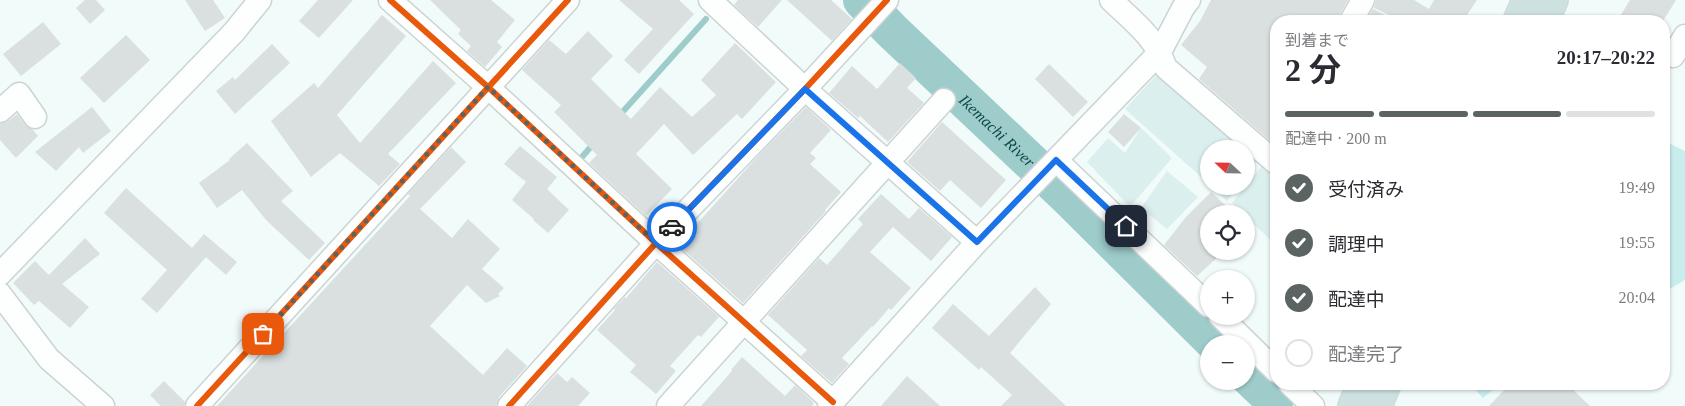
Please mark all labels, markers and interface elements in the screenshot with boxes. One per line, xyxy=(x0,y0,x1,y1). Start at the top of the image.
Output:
text: 到着まで xyxy=(1285,32,1349,49)
text: 20:17–20:22 xyxy=(1557,47,1655,68)
text: 2 分 xyxy=(1285,52,1341,88)
water label: Ikemachi River xyxy=(955,90,1039,171)
text: 配達中 · 200 m xyxy=(1285,130,1387,147)
north arrow xyxy=(1200,140,1255,195)
map controls xyxy=(1200,140,1255,390)
icon: check xyxy=(1285,174,1313,202)
text: 受付済み xyxy=(1328,179,1404,200)
text: 19:49 xyxy=(1619,179,1655,196)
courier xyxy=(647,202,697,252)
pin xyxy=(1105,205,1147,247)
button: locate xyxy=(1200,205,1255,260)
icon: home xyxy=(1112,212,1140,240)
icon: car xyxy=(658,213,686,241)
icon: check xyxy=(1285,229,1313,257)
text: 調理中 xyxy=(1328,234,1385,255)
text: 19:55 xyxy=(1619,234,1655,251)
button: + xyxy=(1200,270,1255,325)
icon: check xyxy=(1285,284,1313,312)
text: 配達中 xyxy=(1328,289,1385,310)
text: 20:04 xyxy=(1619,289,1655,306)
pin xyxy=(242,313,284,355)
icon: bag xyxy=(249,320,277,348)
button: − xyxy=(1200,335,1255,390)
text: 配達完了 xyxy=(1328,344,1404,365)

